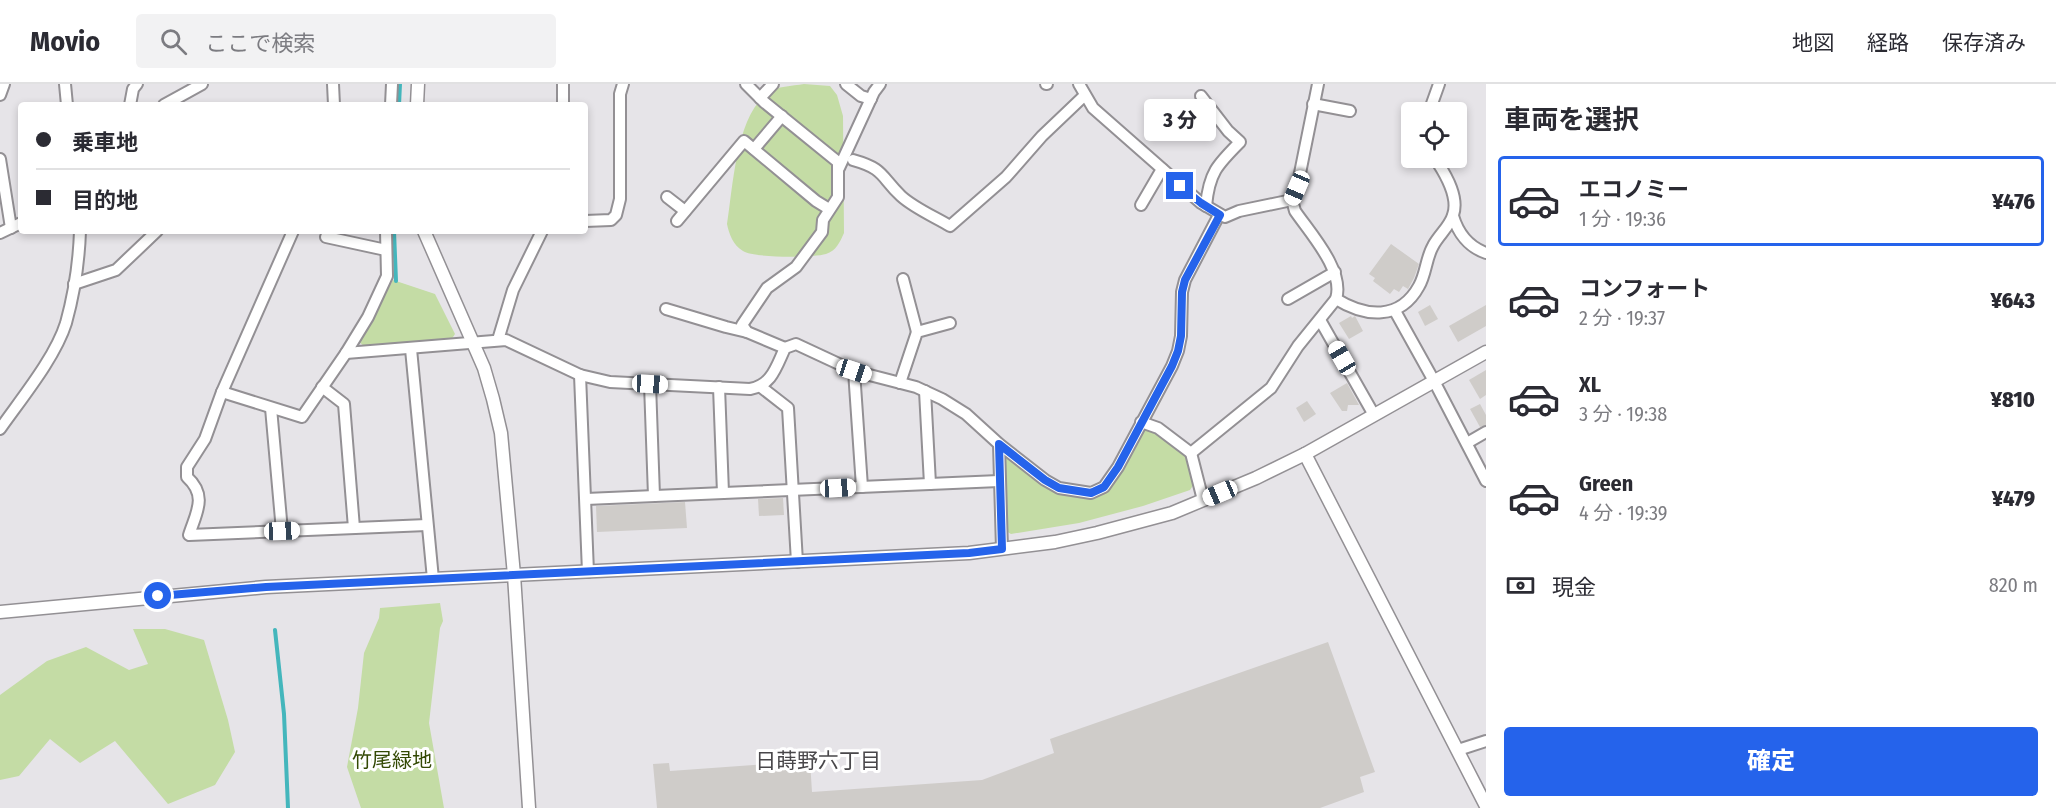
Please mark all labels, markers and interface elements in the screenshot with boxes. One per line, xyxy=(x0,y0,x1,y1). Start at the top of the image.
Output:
search box xyxy=(136,14,556,68)
text: Movio xyxy=(30,25,100,58)
icon: search xyxy=(157,25,190,58)
text: ここで検索 xyxy=(205,30,315,57)
text: 地図 xyxy=(1792,30,1834,56)
text: 経路 xyxy=(1867,30,1909,56)
text: 保存済み xyxy=(1942,30,2026,56)
callout: 3 分 xyxy=(1144,99,1216,141)
map controls xyxy=(1401,102,1467,168)
button: locate xyxy=(1401,102,1467,168)
text: 車両を選択 xyxy=(1504,104,1639,136)
text: 3 分 xyxy=(1163,108,1197,132)
text: 乗車地 xyxy=(72,129,138,156)
car xyxy=(1282,168,1312,208)
route end xyxy=(1166,172,1193,199)
icon: car xyxy=(1507,174,1561,228)
text: エコノミー xyxy=(1579,176,1689,203)
text: 目的地 xyxy=(72,187,138,214)
text: ¥476 xyxy=(1992,188,2035,215)
text: 1 分 · 19:36 xyxy=(1579,207,1666,231)
icon: car xyxy=(1507,273,1561,327)
text: コンフォート xyxy=(1579,275,1710,302)
text: ¥643 xyxy=(1990,287,2035,314)
text: 2 分 · 19:37 xyxy=(1579,306,1665,330)
car xyxy=(1325,338,1359,378)
car xyxy=(834,357,874,385)
text: XL xyxy=(1579,371,1601,398)
icon: car xyxy=(1507,372,1561,426)
car xyxy=(632,374,668,394)
text: ¥810 xyxy=(1991,386,2035,413)
text: 3 分 · 19:38 xyxy=(1579,402,1667,426)
text: Green xyxy=(1579,470,1633,497)
icon: car xyxy=(1507,471,1561,525)
car xyxy=(820,478,856,498)
car xyxy=(1200,478,1240,508)
text: ¥479 xyxy=(1992,485,2035,512)
text: 4 分 · 19:39 xyxy=(1579,501,1667,525)
car xyxy=(264,521,300,541)
icon: cash xyxy=(1504,569,1537,602)
text: 820 m xyxy=(1989,573,2038,597)
text: 現金 xyxy=(1552,574,1596,601)
route start xyxy=(144,582,171,609)
button: 確定 xyxy=(1504,727,2038,796)
park label: 竹尾緑地 xyxy=(352,748,432,772)
district label: 日蒔野六丁目 xyxy=(755,748,881,774)

